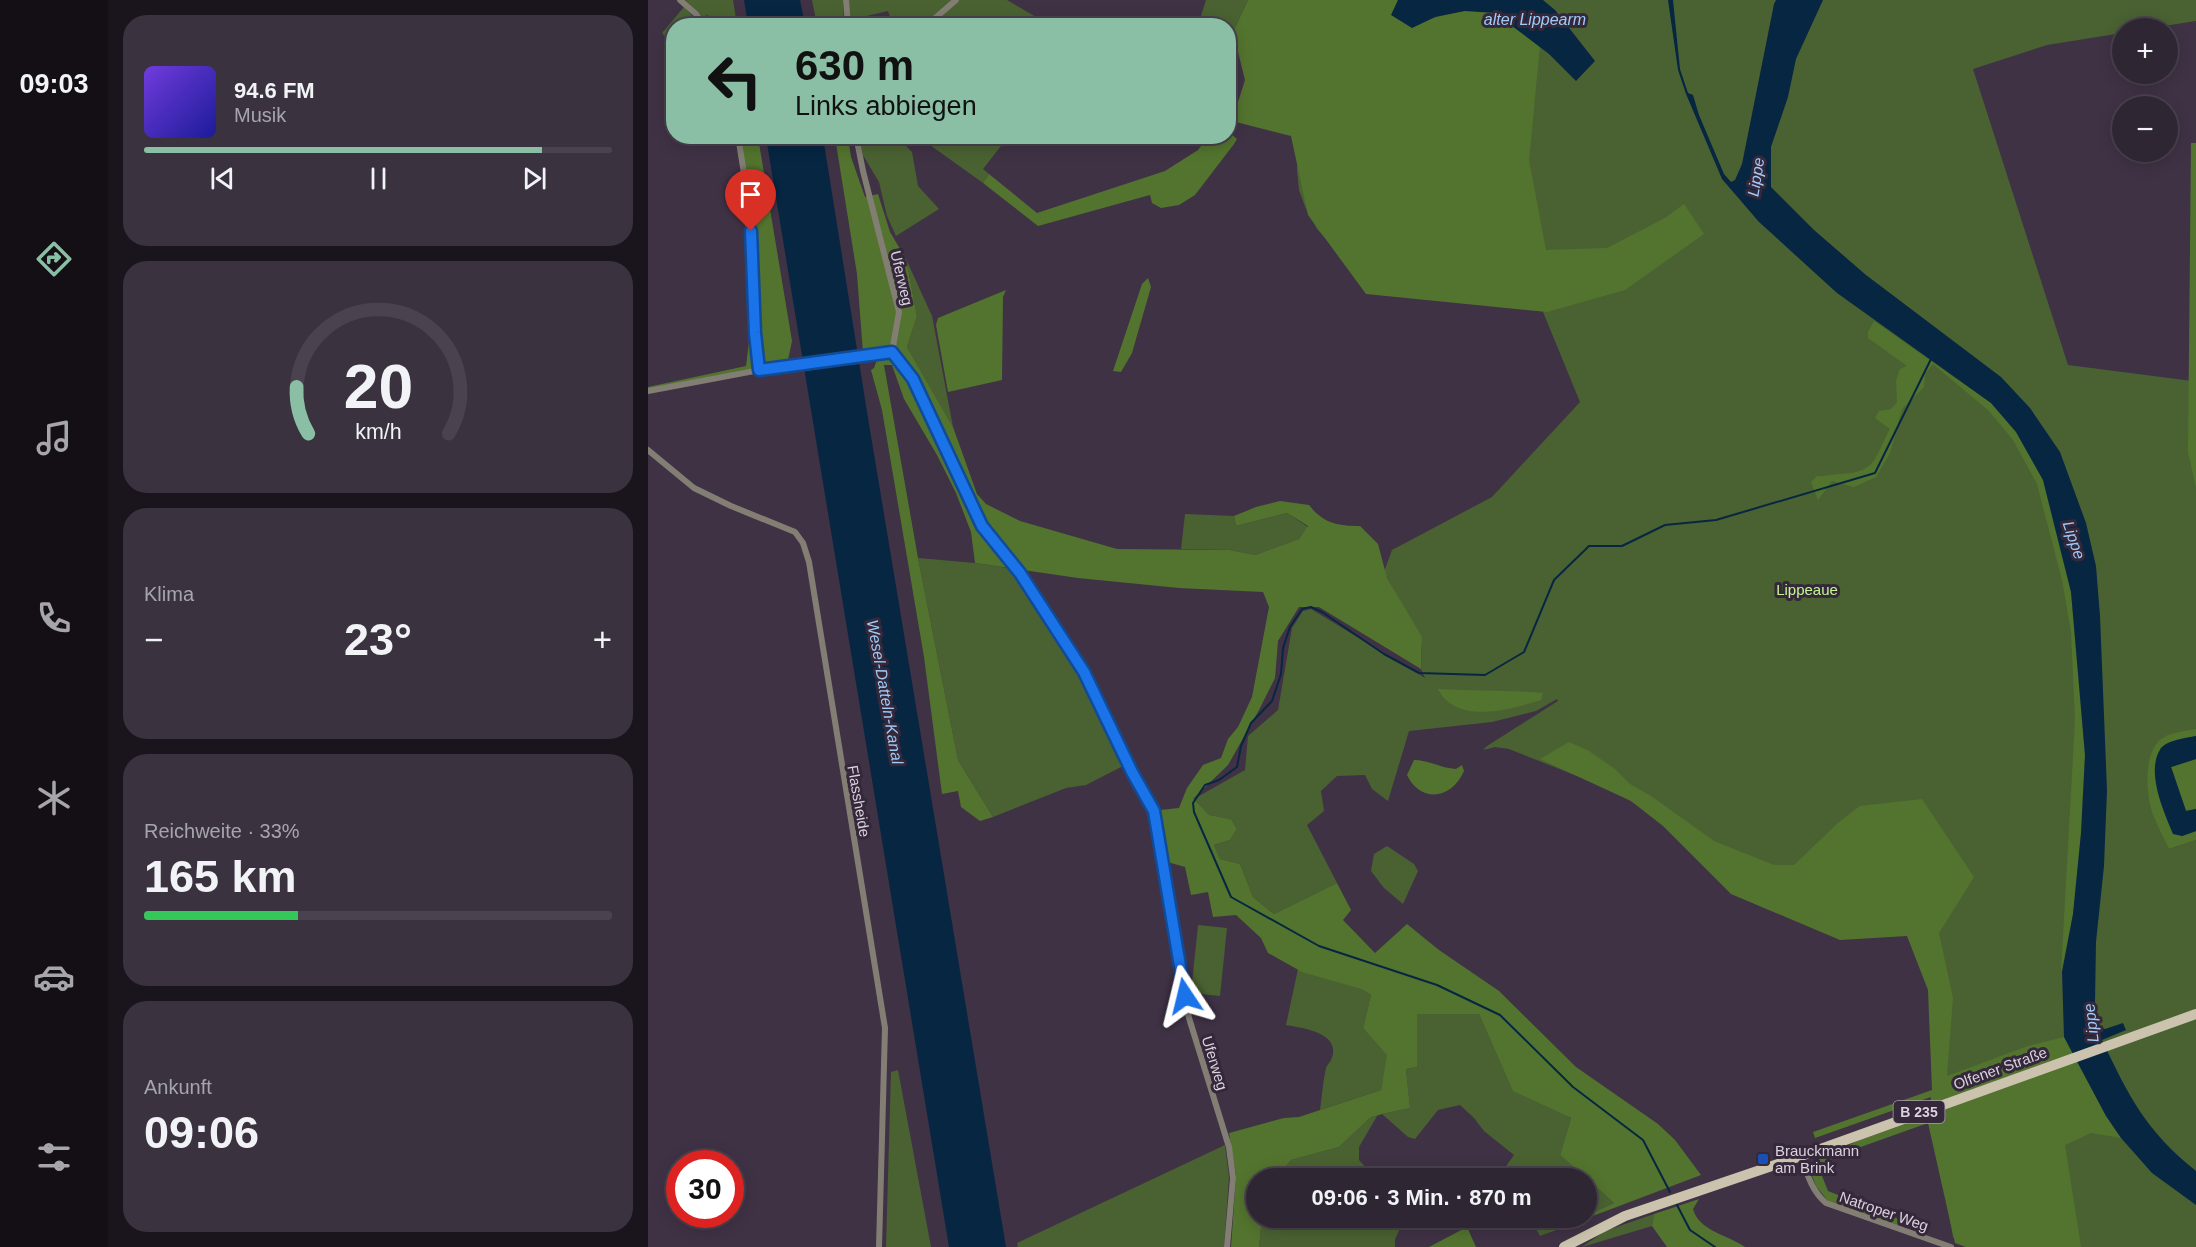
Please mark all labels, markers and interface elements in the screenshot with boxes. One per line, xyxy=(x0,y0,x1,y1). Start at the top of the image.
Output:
water label: alter Lippearm xyxy=(1484,11,1586,28)
map controls xyxy=(2112,18,2178,162)
button: + xyxy=(2112,18,2178,84)
icon: left xyxy=(696,42,774,120)
text: 630 m xyxy=(795,42,914,89)
text: 09:03 xyxy=(19,69,89,99)
text: 94.6 FM xyxy=(234,78,315,103)
text: Links abbiegen xyxy=(795,91,977,121)
button: − xyxy=(2112,96,2178,162)
text: Musik xyxy=(234,104,286,126)
water label: Lippe xyxy=(1745,156,1767,198)
icon: previous xyxy=(206,162,239,195)
icon: pause xyxy=(362,162,395,195)
icon: next xyxy=(518,162,551,195)
pin xyxy=(725,169,776,231)
icon: arrive xyxy=(734,178,767,211)
icon: directions xyxy=(33,238,75,280)
street label: Uferweg xyxy=(887,249,917,307)
text: 20 xyxy=(343,352,413,421)
icon: music xyxy=(33,417,75,459)
text: km/h xyxy=(355,421,401,445)
water label: Lippe xyxy=(2060,519,2088,561)
park label: Lippeaue xyxy=(1776,581,1838,598)
text: Klima xyxy=(144,583,194,605)
icon: phone xyxy=(33,597,75,639)
text: 23° xyxy=(344,614,412,665)
water label: Wesel-Datteln-Kanal xyxy=(864,618,906,766)
text: − xyxy=(144,621,163,658)
text: + xyxy=(593,621,612,658)
street label: Flassheide xyxy=(844,764,874,838)
icon: climate xyxy=(33,777,75,819)
text: Reichweite · 33% xyxy=(144,820,300,842)
text: 165 km xyxy=(144,851,297,902)
icon: car xyxy=(33,956,75,998)
position arrow xyxy=(1153,964,1217,1028)
water label: Lippe xyxy=(2080,1002,2102,1043)
street label: Uferweg xyxy=(1199,1034,1231,1092)
street label: Olfener Straße xyxy=(1951,1043,2049,1093)
text: Ankunft xyxy=(144,1076,212,1098)
road number: B 235 xyxy=(1894,1101,1944,1123)
text: 09:06 xyxy=(144,1107,259,1158)
icon: filters xyxy=(33,1136,75,1178)
place label: Brauckmann am Brink xyxy=(1775,1142,1859,1176)
speed limit sign: 30 xyxy=(666,1150,744,1228)
marker: Brauckmann am Brink xyxy=(1756,1152,1770,1166)
text: 09:06 · 3 Min. · 870 m xyxy=(1311,1185,1532,1210)
street label: Natroper Weg xyxy=(1837,1188,1931,1234)

